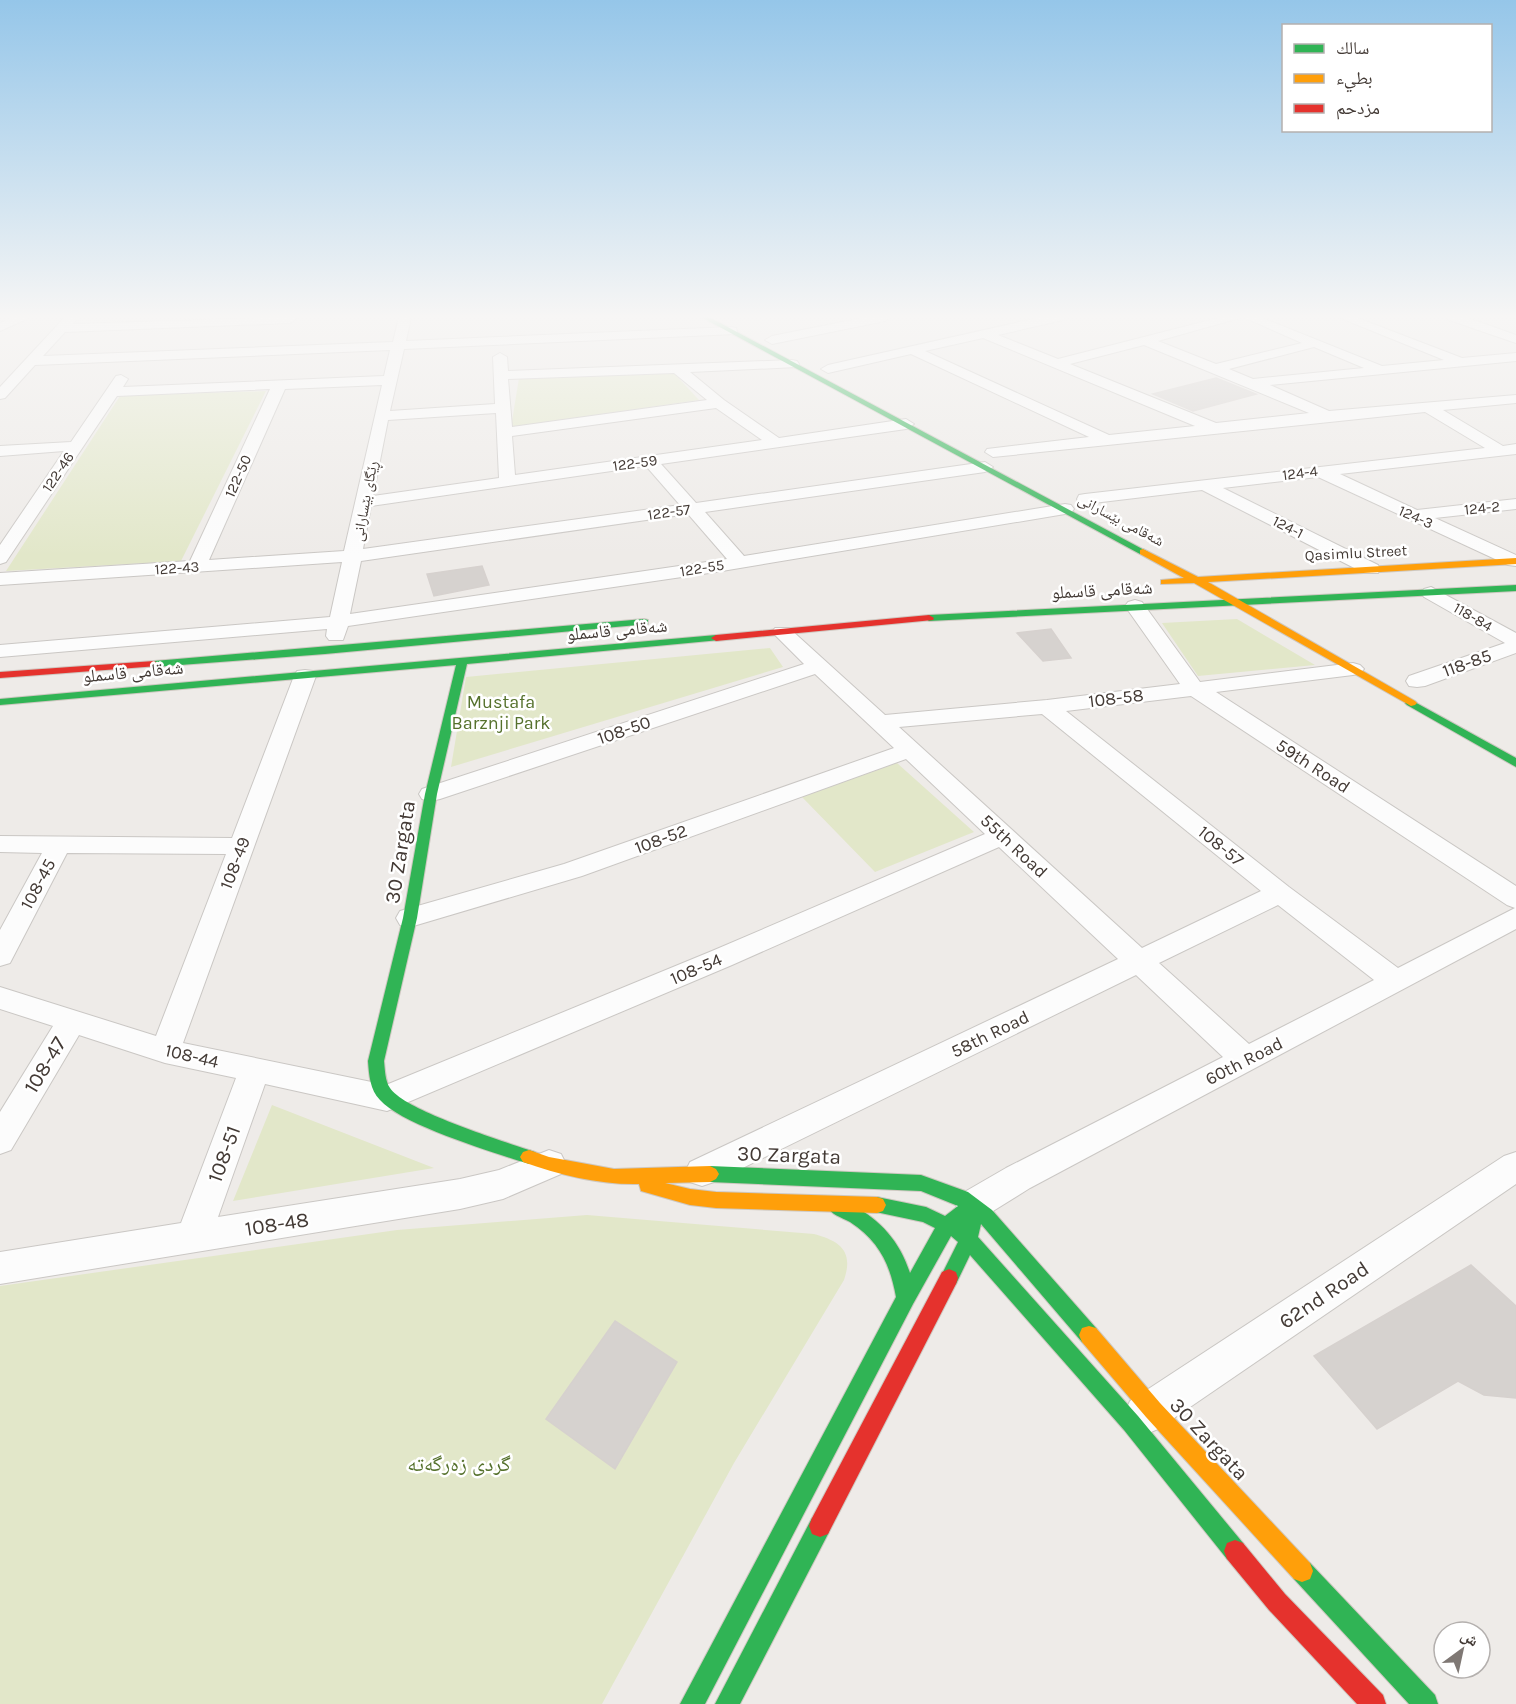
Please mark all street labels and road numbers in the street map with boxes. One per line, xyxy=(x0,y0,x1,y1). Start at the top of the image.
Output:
street label: 122-46 xyxy=(38,449,78,495)
street label: 122-59 xyxy=(612,451,658,475)
street label: 122-50 xyxy=(221,452,255,500)
street label: ڕێگای بێسارانی xyxy=(348,459,385,543)
street label: 124-4 xyxy=(1281,462,1319,484)
street label: شەقامی بێسارانی xyxy=(1075,490,1167,551)
street label: 124-2 xyxy=(1463,497,1501,519)
street label: 122-57 xyxy=(646,500,692,524)
street label: 124-3 xyxy=(1396,501,1436,533)
street label: 124-1 xyxy=(1270,512,1306,542)
street label: Qasimlu Street xyxy=(1304,541,1408,565)
street label: 122-55 xyxy=(679,556,725,580)
street label: 122-43 xyxy=(154,557,200,579)
street label: شەقامی قاسملو xyxy=(1051,576,1153,604)
street label: 118-84 xyxy=(1450,599,1496,636)
street label: شەقامی قاسملو xyxy=(566,615,668,645)
street label: 118-85 xyxy=(1440,644,1494,682)
street label: شەقامی قاسملو xyxy=(82,657,184,687)
street label: 108-58 xyxy=(1087,684,1145,712)
street label: 108-50 xyxy=(595,711,653,749)
street label: 59th Road xyxy=(1272,734,1354,798)
street label: 30 Zargata xyxy=(380,799,420,905)
street label: 55th Road xyxy=(976,809,1052,883)
street label: 108-52 xyxy=(632,819,690,859)
street label: 108-57 xyxy=(1194,821,1249,871)
street label: 108-49 xyxy=(215,834,255,892)
street label: 108-45 xyxy=(16,855,60,913)
street label: 108-54 xyxy=(667,948,725,990)
street label: 58th Road xyxy=(947,1006,1033,1062)
street label: 108-47 xyxy=(19,1032,71,1097)
street label: 60th Road xyxy=(1201,1032,1287,1090)
street label: 108-44 xyxy=(163,1039,221,1073)
street label: 108-51 xyxy=(203,1122,245,1186)
street label: 30 Zargata xyxy=(737,1141,841,1169)
street label: 108-48 xyxy=(243,1207,311,1241)
street label: 62nd Road xyxy=(1275,1256,1373,1334)
street label: 30 Zargata xyxy=(1165,1393,1253,1485)

